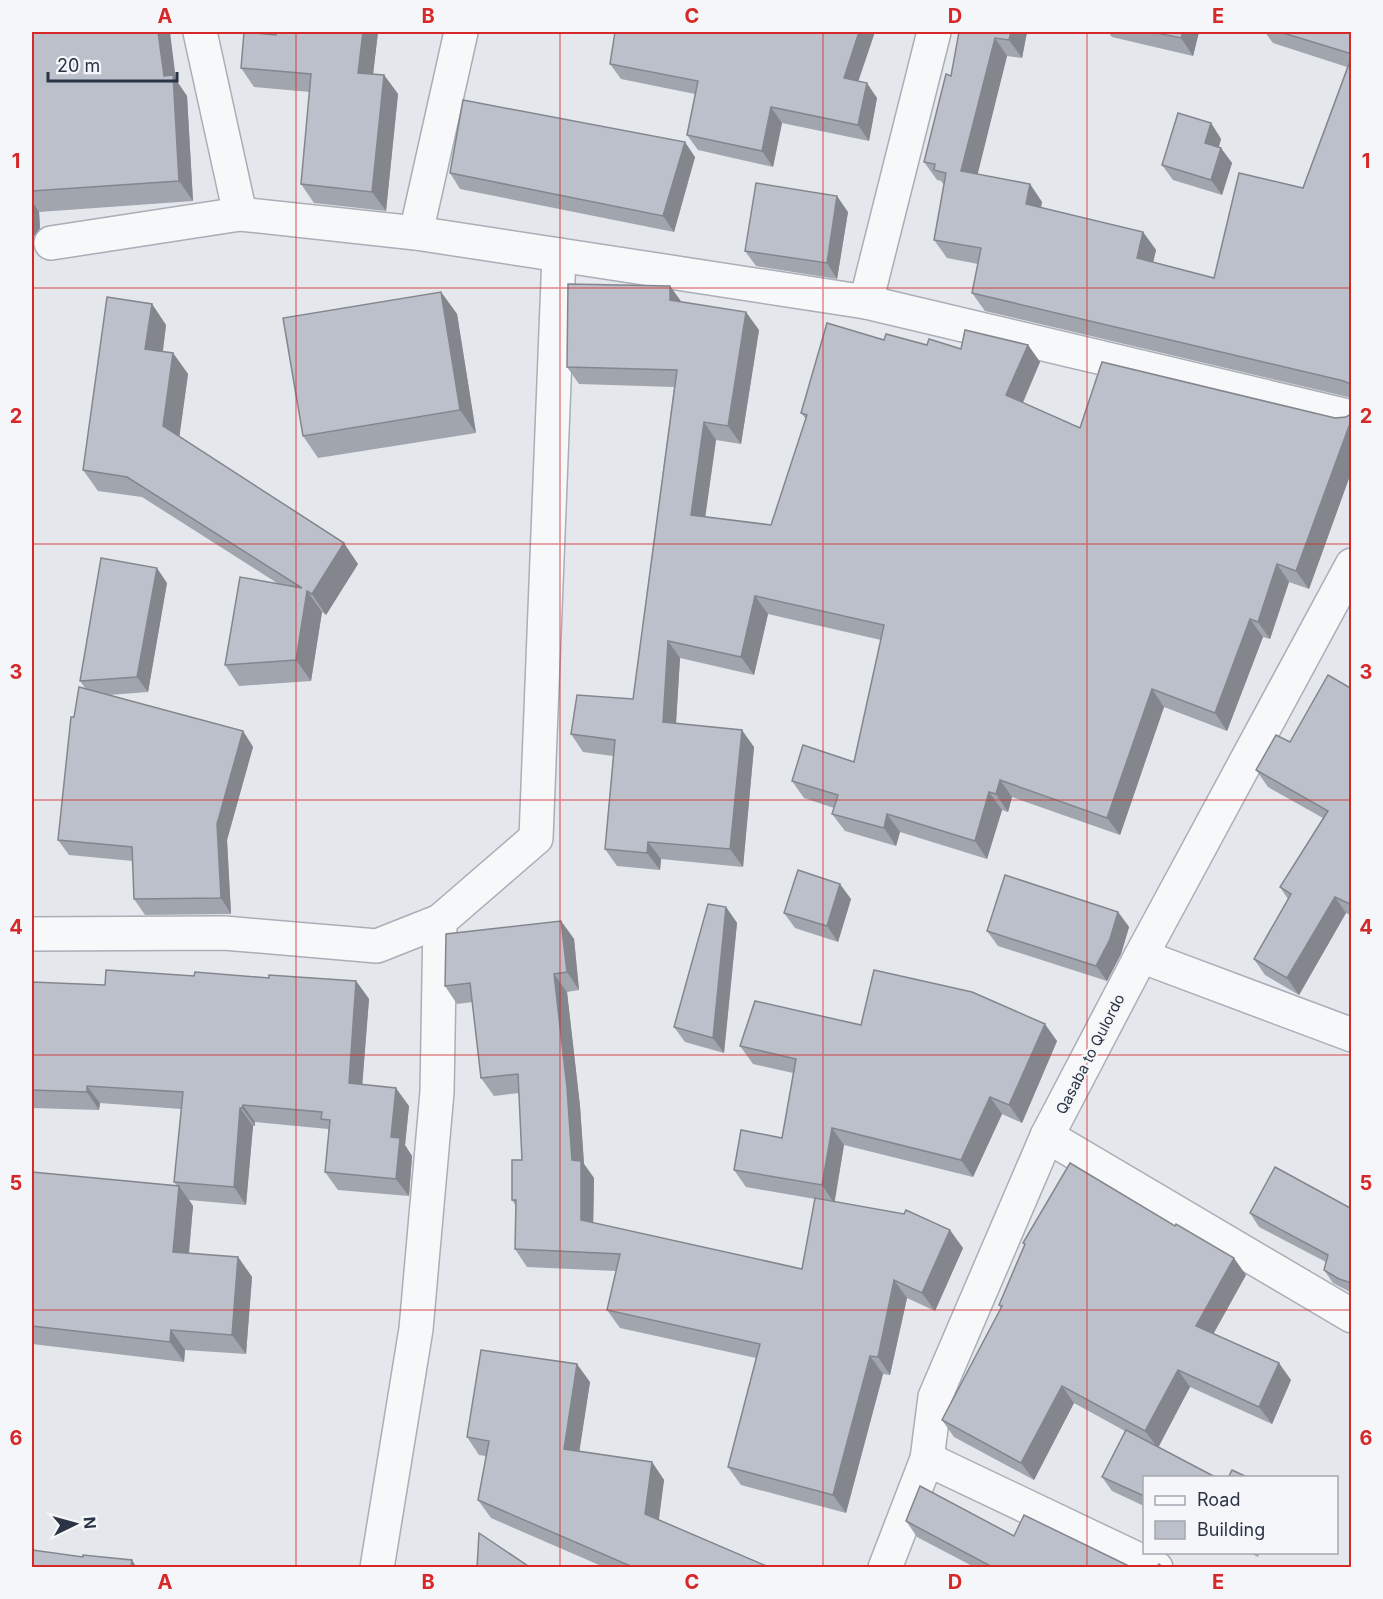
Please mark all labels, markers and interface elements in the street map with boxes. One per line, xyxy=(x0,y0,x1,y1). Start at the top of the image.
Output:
text: A xyxy=(158,4,173,28)
text: B xyxy=(421,4,435,28)
text: C xyxy=(685,4,699,28)
text: D xyxy=(948,4,962,28)
text: E xyxy=(1212,4,1224,28)
scale bar xyxy=(48,45,177,83)
text: 20 m xyxy=(57,55,100,76)
text: 1 xyxy=(12,149,20,173)
text: 1 xyxy=(1362,149,1370,173)
text: 2 xyxy=(10,404,22,428)
text: 2 xyxy=(1360,404,1372,428)
text: 3 xyxy=(10,660,22,684)
text: 3 xyxy=(1360,660,1372,684)
text: 4 xyxy=(9,915,23,939)
text: 4 xyxy=(1359,915,1373,939)
street label: Qasaba to Qulordo xyxy=(1051,991,1129,1117)
text: 5 xyxy=(10,1171,22,1195)
text: 5 xyxy=(1360,1171,1372,1195)
text: 6 xyxy=(10,1426,23,1450)
text: 6 xyxy=(1360,1426,1373,1450)
legend xyxy=(1143,1476,1338,1554)
text: Road xyxy=(1197,1489,1240,1510)
north arrow xyxy=(45,1494,105,1554)
text: N xyxy=(79,1516,100,1530)
text: Building xyxy=(1197,1519,1265,1540)
text: A xyxy=(158,1570,173,1594)
text: B xyxy=(421,1570,435,1594)
text: C xyxy=(685,1570,699,1594)
text: D xyxy=(948,1570,962,1594)
text: E xyxy=(1212,1570,1224,1594)

